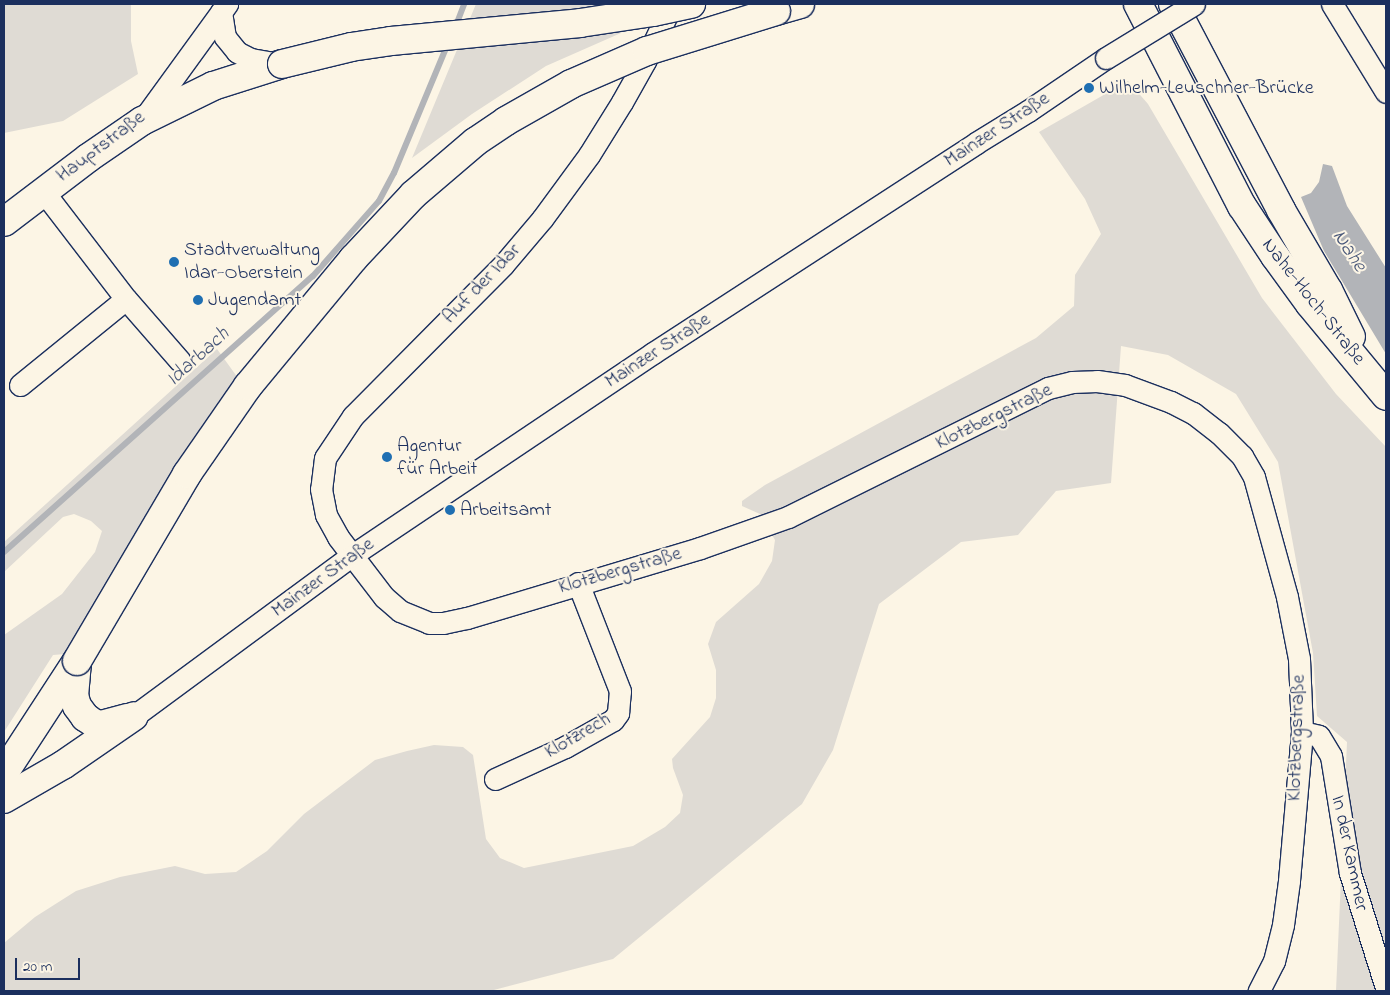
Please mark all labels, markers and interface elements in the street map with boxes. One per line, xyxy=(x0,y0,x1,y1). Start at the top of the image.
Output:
place label: Wilhelm-Leuschner-Brücke xyxy=(1099,76,1314,100)
marker: Wilhelm-Leuschner-Brücke xyxy=(1083,82,1095,94)
street label: Mainzer Straße xyxy=(940,87,1054,173)
street label: Hauptstraße xyxy=(52,106,150,188)
water label: Nahe xyxy=(1326,225,1372,277)
street label: Nahe-Hoch-Straße xyxy=(1256,234,1370,370)
place label: Stadtverwaltung Idar-Oberstein xyxy=(184,238,320,285)
street label: Auf der Idar xyxy=(438,239,526,329)
marker: Stadtverwaltung Idar-Oberstein xyxy=(168,256,180,268)
place label: Jugendamt xyxy=(208,288,301,312)
marker: Jugendamt xyxy=(192,294,204,306)
street label: Mainzer Straße xyxy=(601,308,715,394)
water label: Idarbach xyxy=(161,322,235,392)
street label: Klotzbergstraße xyxy=(932,378,1056,456)
place label: Agentur für Arbeit xyxy=(397,434,477,481)
marker: Agentur für Arbeit xyxy=(381,451,393,463)
place label: Arbeitsamt xyxy=(460,498,552,522)
marker: Arbeitsamt xyxy=(444,504,456,516)
street label: Mainzer Straße xyxy=(267,533,379,623)
street label: Klotzbergstraße xyxy=(556,542,684,600)
street label: Klotzbergstraße xyxy=(1283,674,1311,802)
street label: Klotzrech xyxy=(541,708,615,764)
street label: In der Kammer xyxy=(1325,793,1373,913)
scale bar xyxy=(18,948,82,980)
text: 20 m xyxy=(23,956,52,978)

